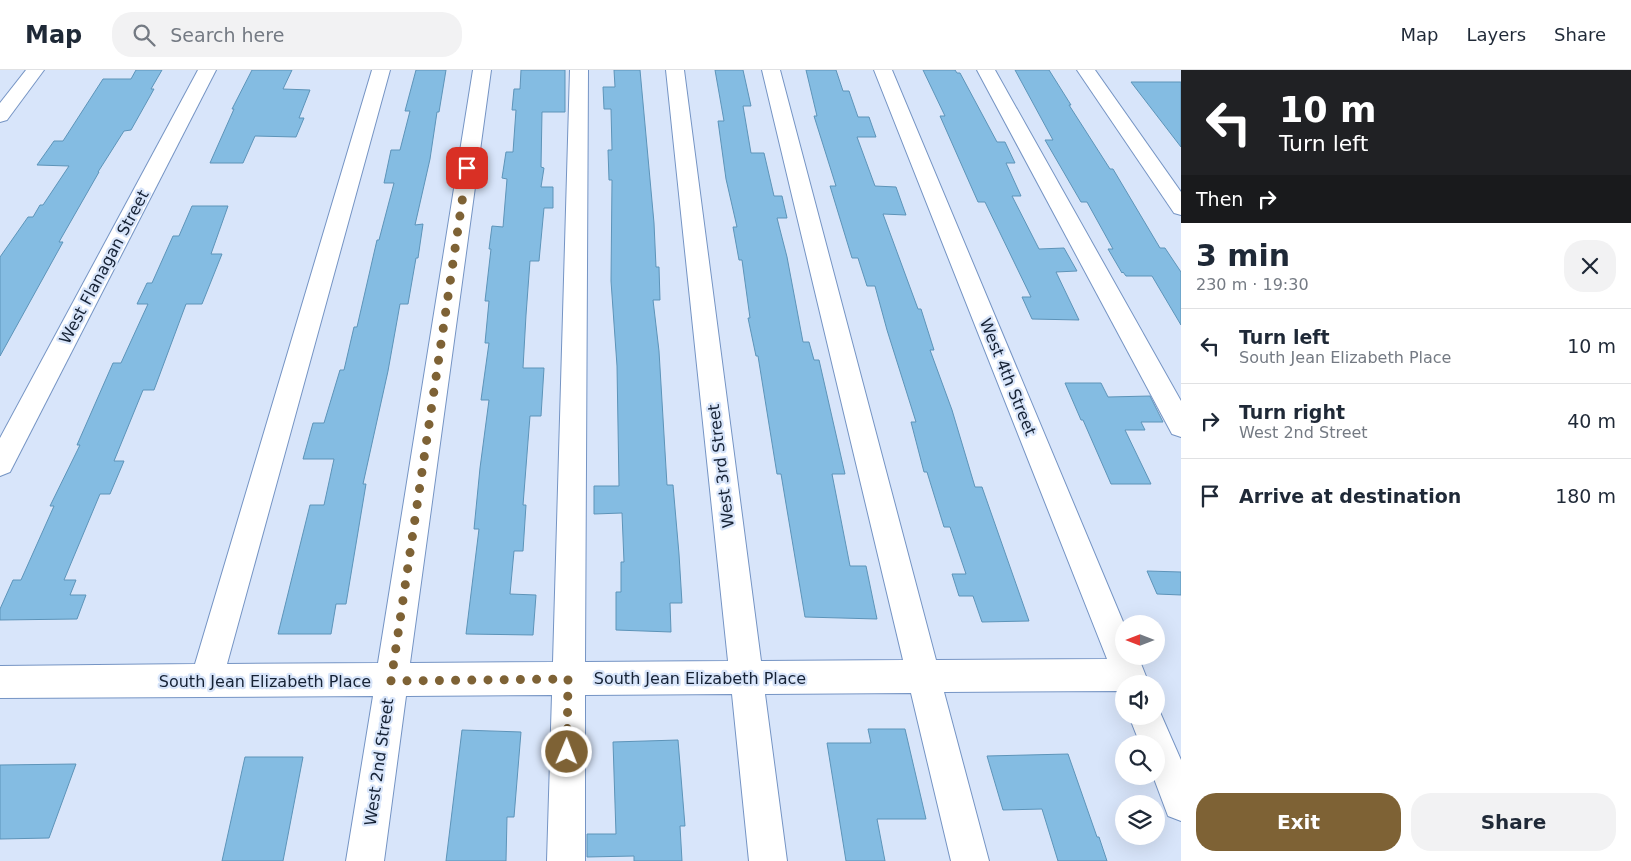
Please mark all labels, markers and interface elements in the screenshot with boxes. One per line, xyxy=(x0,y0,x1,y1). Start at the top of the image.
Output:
search box xyxy=(112,12,462,57)
text: Map xyxy=(25,21,82,49)
icon: search xyxy=(130,21,158,49)
text: Search here xyxy=(170,24,284,46)
text: Map xyxy=(1400,24,1438,45)
text: Layers xyxy=(1466,24,1526,45)
text: Share xyxy=(1554,24,1606,45)
icon: left xyxy=(1196,90,1261,155)
text: 10 m xyxy=(1279,90,1376,130)
text: Turn left xyxy=(1279,131,1368,156)
pin xyxy=(446,147,488,189)
icon: arrive xyxy=(453,154,481,182)
icon: right xyxy=(1253,185,1281,213)
street label: West Flanagan Street xyxy=(55,187,153,347)
text: Then xyxy=(1196,188,1243,210)
text: 3 min xyxy=(1196,238,1290,273)
button: close xyxy=(1564,240,1616,292)
text: 230 m · 19:30 xyxy=(1196,275,1309,294)
street label: West 4th Street xyxy=(976,316,1040,438)
text: Turn left xyxy=(1239,326,1330,348)
icon: left xyxy=(1196,332,1224,360)
text: 10 m xyxy=(1567,335,1616,357)
text: South Jean Elizabeth Place xyxy=(1239,348,1451,367)
text: Turn right xyxy=(1239,401,1345,423)
street label: West 3rd Street xyxy=(704,403,738,529)
icon: right xyxy=(1196,407,1224,435)
text: 40 m xyxy=(1567,410,1616,432)
text: West 2nd Street xyxy=(1239,423,1368,442)
icon: arrive xyxy=(1196,482,1224,510)
text: Arrive at destination xyxy=(1239,485,1461,507)
text: 180 m xyxy=(1555,485,1616,507)
north arrow xyxy=(1115,615,1165,665)
map controls xyxy=(1115,615,1165,845)
street label: South Jean Elizabeth Place xyxy=(594,669,806,688)
street label: South Jean Elizabeth Place xyxy=(159,672,371,691)
button: sound xyxy=(1115,675,1165,725)
street label: West 2nd Street xyxy=(361,697,397,827)
position arrow xyxy=(540,725,592,777)
button: search xyxy=(1115,735,1165,785)
button: Exit xyxy=(1196,793,1401,851)
button: Share xyxy=(1411,793,1616,851)
button: layers xyxy=(1115,795,1165,845)

